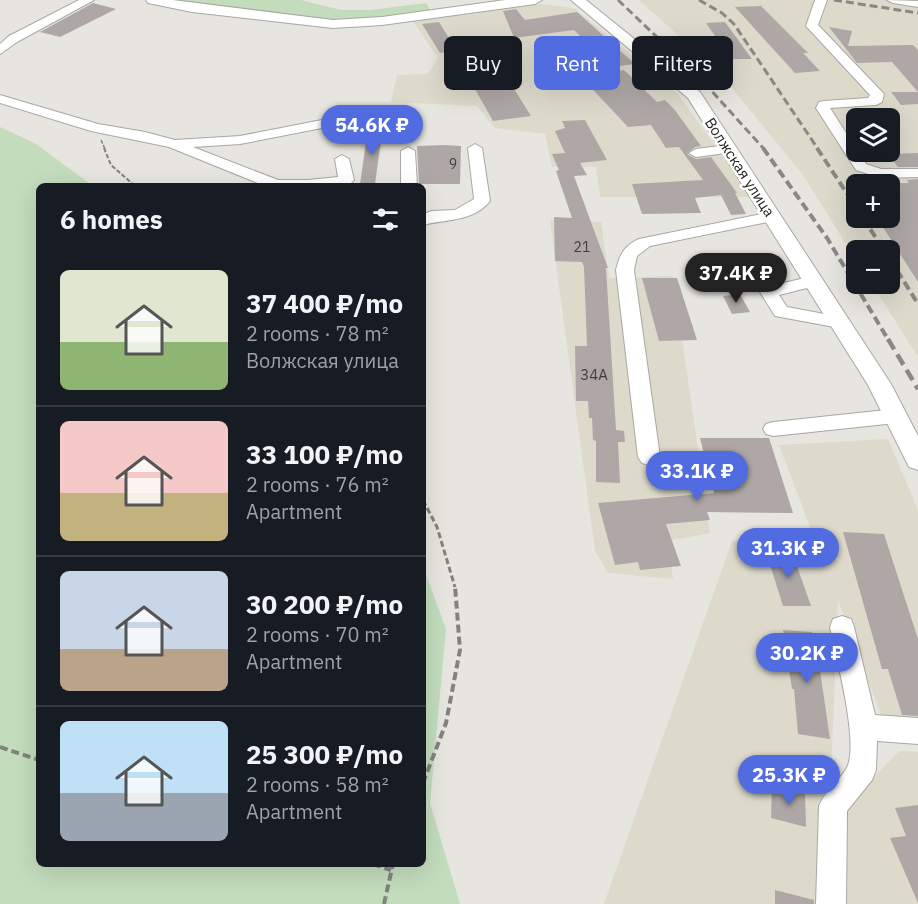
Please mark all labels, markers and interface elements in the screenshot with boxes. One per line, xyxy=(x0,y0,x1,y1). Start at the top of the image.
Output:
chip: Buy xyxy=(444,36,522,90)
chip: Rent xyxy=(534,36,620,90)
chip: Filters xyxy=(632,36,733,90)
pin: 54.6K ₽ xyxy=(317,105,427,156)
map controls xyxy=(846,108,900,294)
button: layers xyxy=(846,108,900,162)
text: 54.6K ₽ xyxy=(335,111,409,138)
street label: Волжская улица xyxy=(701,114,779,220)
house number: 9 xyxy=(449,155,457,173)
button: + xyxy=(846,174,900,228)
text: 6 homes xyxy=(60,202,163,236)
icon: filters xyxy=(369,203,402,236)
house number: 21 xyxy=(574,238,590,256)
button: − xyxy=(846,240,900,294)
pin: 37.4K ₽ xyxy=(681,253,791,304)
text: 37.4K ₽ xyxy=(699,259,773,286)
text: 37 400 ₽/mo xyxy=(246,286,403,320)
icon: home xyxy=(108,294,180,366)
text: 2 rooms · 78 m² xyxy=(246,320,389,347)
text: Волжская улица xyxy=(246,347,399,374)
house number: 34А xyxy=(580,365,608,384)
text: 33 100 ₽/mo xyxy=(246,437,403,471)
icon: home xyxy=(108,445,180,517)
pin: 33.1K ₽ xyxy=(642,451,752,502)
text: 33.1K ₽ xyxy=(660,457,734,484)
text: 2 rooms · 76 m² xyxy=(246,471,389,498)
text: Apartment xyxy=(246,498,342,525)
pin: 31.3K ₽ xyxy=(733,528,843,579)
text: 31.3K ₽ xyxy=(751,534,825,561)
text: 30 200 ₽/mo xyxy=(246,587,403,621)
icon: home xyxy=(108,595,180,667)
text: 2 rooms · 70 m² xyxy=(246,621,389,648)
pin: 30.2K ₽ xyxy=(752,633,862,684)
text: 30.2K ₽ xyxy=(770,639,844,666)
text: Apartment xyxy=(246,648,342,675)
text: 25 300 ₽/mo xyxy=(246,737,403,771)
icon: home xyxy=(108,745,180,817)
pin: 25.3K ₽ xyxy=(734,755,844,806)
text: 25.3K ₽ xyxy=(752,761,826,788)
text: 2 rooms · 58 m² xyxy=(246,771,389,798)
text: Apartment xyxy=(246,798,342,825)

